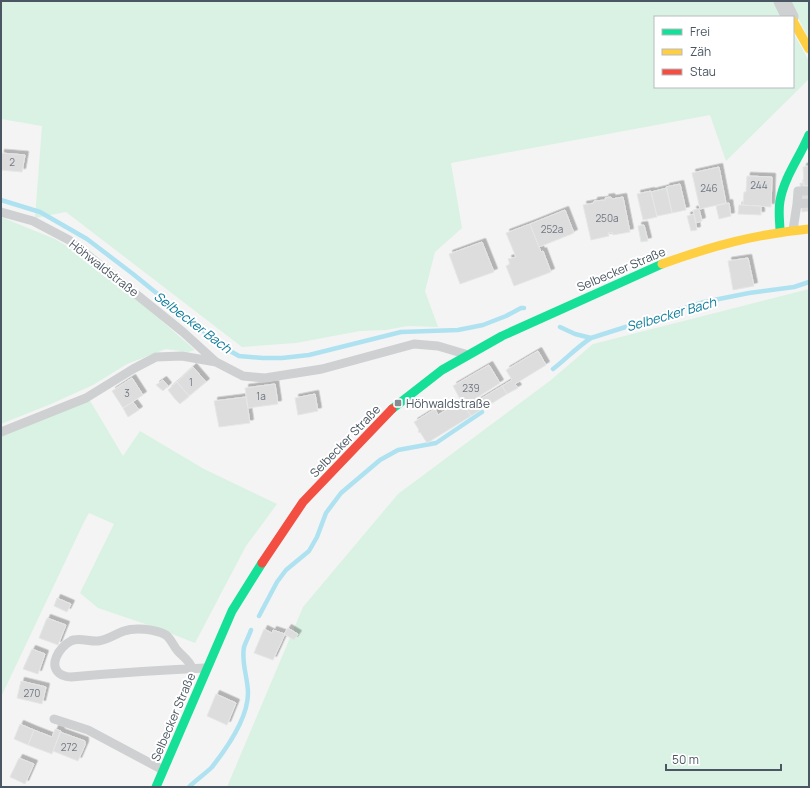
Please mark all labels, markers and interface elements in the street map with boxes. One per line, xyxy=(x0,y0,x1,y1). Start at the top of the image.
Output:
legend xyxy=(654,16,794,88)
text: Frei xyxy=(690,23,710,40)
text: Zäh xyxy=(690,43,711,60)
text: Stau xyxy=(690,63,716,80)
house number: 2 xyxy=(9,155,15,169)
house number: 244 xyxy=(750,178,768,192)
house number: 246 xyxy=(700,181,718,195)
house number: 250a xyxy=(595,211,619,225)
house number: 252a xyxy=(541,222,563,236)
street label: Höhwaldstraße xyxy=(66,235,142,301)
street label: Selbecker Straße xyxy=(574,243,668,295)
water label: Selbecker Bach xyxy=(151,287,236,358)
water label: Selbecker Bach xyxy=(624,292,719,335)
house number: 1 xyxy=(189,375,193,389)
house number: 239 xyxy=(462,381,480,395)
house number: 3 xyxy=(124,386,130,400)
house number: 1a xyxy=(256,389,266,403)
place label: Höhwaldstraße xyxy=(406,395,490,412)
marker: Höhwaldstraße xyxy=(393,398,403,408)
street label: Selbecker Straße xyxy=(306,401,384,481)
street label: Selbecker Straße xyxy=(147,670,199,764)
house number: 270 xyxy=(24,686,40,700)
house number: 272 xyxy=(61,740,78,754)
scale bar xyxy=(666,746,781,772)
text: 50 m xyxy=(672,751,699,768)

